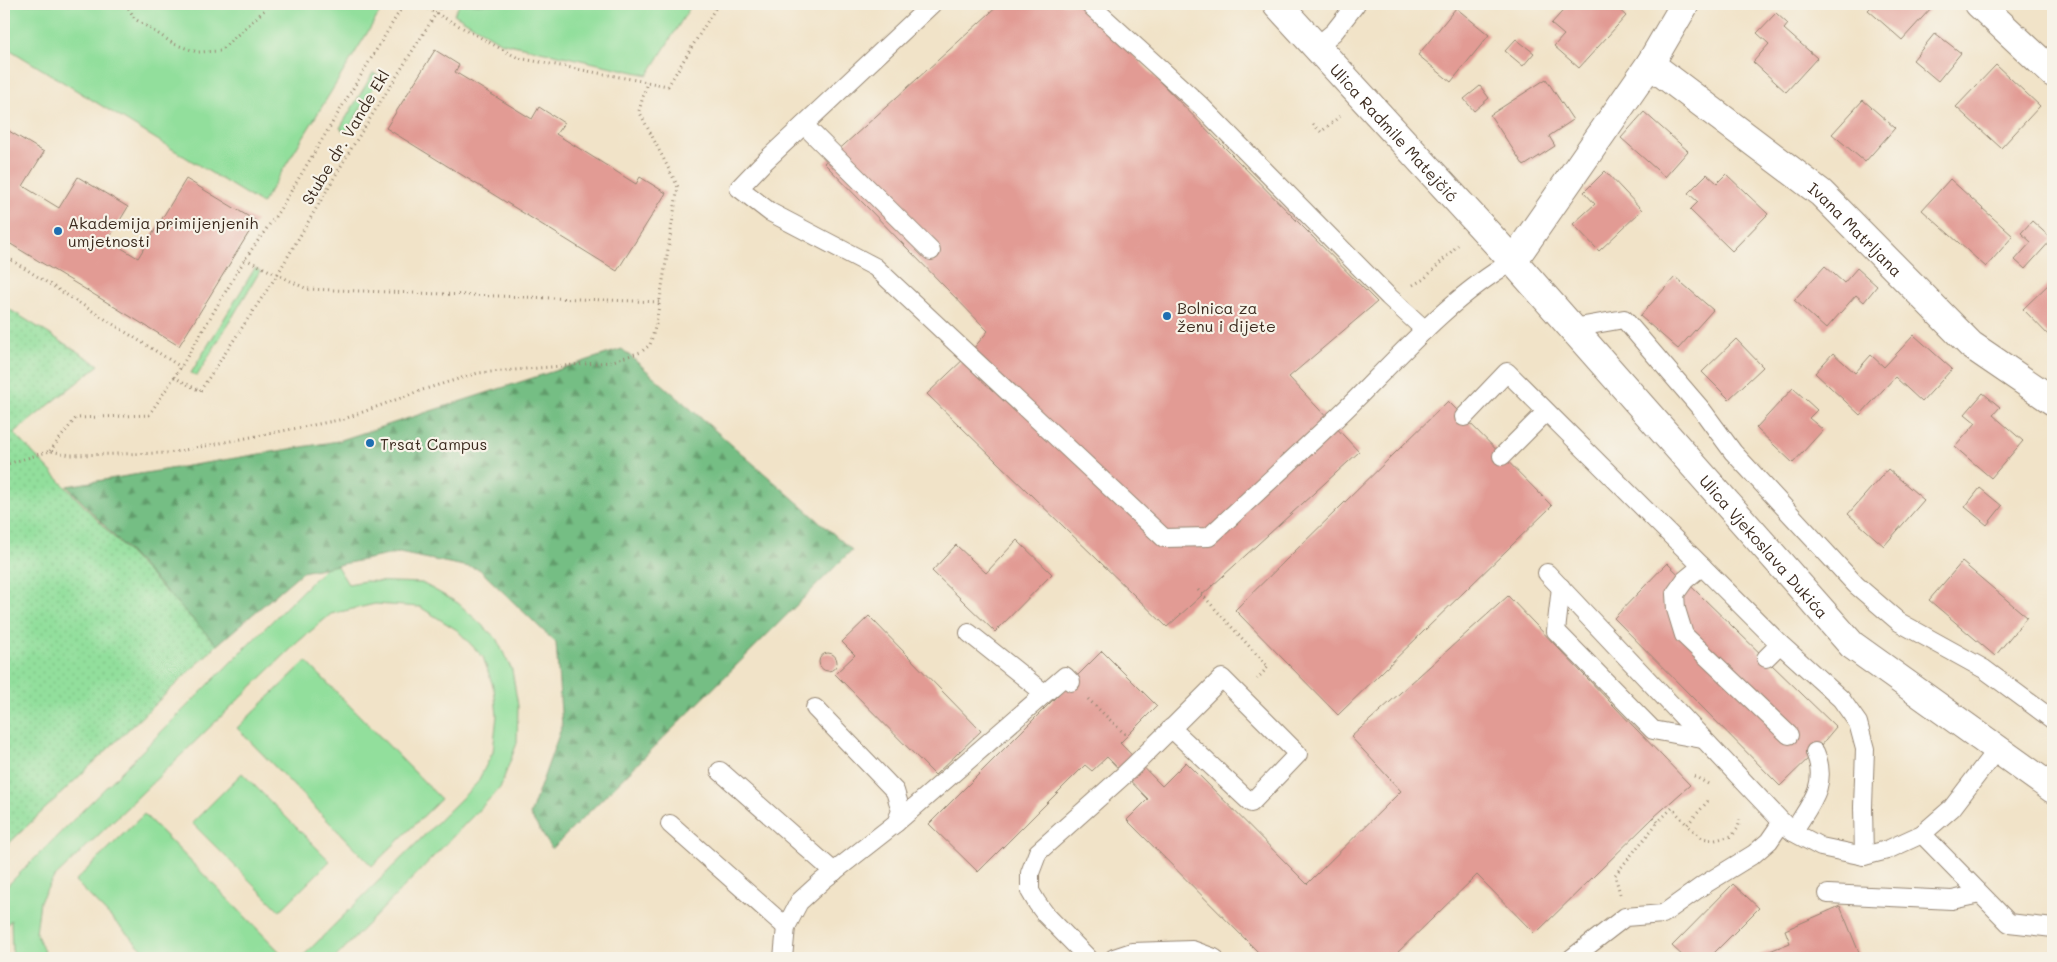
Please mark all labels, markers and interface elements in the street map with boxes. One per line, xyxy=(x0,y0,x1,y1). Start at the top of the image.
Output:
street label: Ulica Radmile Matejčić xyxy=(1326,59,1463,206)
street label: Stube dr. Vande Ekl xyxy=(296,66,394,208)
street label: Ivana Matrljana xyxy=(1804,177,1908,281)
place label: Akademija primijenjenih umjetnosti xyxy=(68,212,258,251)
marker: Akademija primijenjenih umjetnosti xyxy=(52,225,64,237)
place label: Bolnica za ženu i dijete xyxy=(1177,297,1276,336)
marker: Bolnica za ženu i dijete xyxy=(1161,310,1173,322)
place label: Trsat Campus xyxy=(380,433,487,454)
marker: Trsat Campus xyxy=(364,437,376,449)
street label: Ulica Vjekoslava Dukića xyxy=(1696,470,1833,622)

